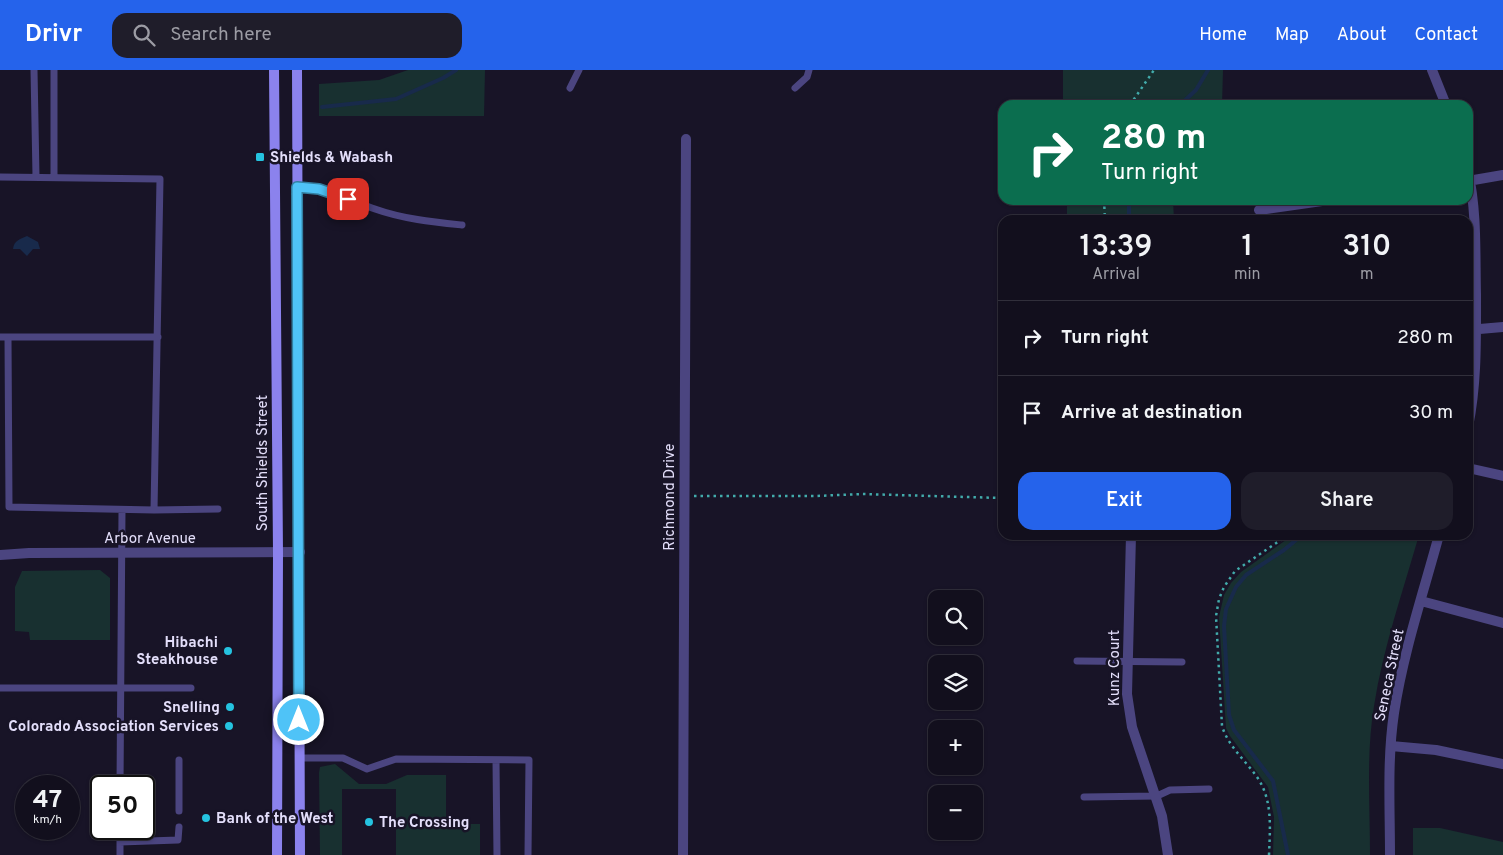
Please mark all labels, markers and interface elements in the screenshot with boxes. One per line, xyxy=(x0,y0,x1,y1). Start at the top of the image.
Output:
search box xyxy=(112,13,462,58)
text: Drivr xyxy=(25,20,82,50)
icon: search xyxy=(130,21,158,49)
text: Search here xyxy=(170,23,272,47)
text: Home xyxy=(1199,24,1247,47)
text: Map xyxy=(1275,24,1309,47)
text: About xyxy=(1337,24,1386,47)
text: Contact xyxy=(1414,24,1478,47)
text: 280 m xyxy=(1101,117,1206,161)
icon: right xyxy=(1018,120,1083,185)
place label: Shields & Wabash xyxy=(270,149,393,168)
marker: Shields & Wabash xyxy=(254,151,266,163)
text: Turn right xyxy=(1101,160,1198,187)
pin xyxy=(327,178,369,220)
icon: arrive xyxy=(334,185,362,213)
text: 13:39 xyxy=(1080,229,1152,266)
text: 1 xyxy=(1241,229,1253,266)
text: 310 xyxy=(1342,229,1391,266)
text: Arrival xyxy=(1092,265,1140,285)
text: min xyxy=(1234,265,1261,285)
text: m xyxy=(1360,265,1374,285)
icon: right xyxy=(1018,324,1046,352)
text: Turn right xyxy=(1061,326,1149,350)
text: 280 m xyxy=(1397,326,1453,350)
street label: South Shields Street xyxy=(254,395,273,531)
icon: arrive xyxy=(1018,399,1046,427)
text: Arrive at destination xyxy=(1061,401,1242,425)
text: 30 m xyxy=(1409,401,1453,425)
street label: Richmond Drive xyxy=(661,443,680,551)
button: Exit xyxy=(1018,472,1231,530)
button: Share xyxy=(1241,472,1453,530)
street label: Arbor Avenue xyxy=(104,530,196,549)
map controls xyxy=(928,590,983,840)
button: search xyxy=(928,590,983,645)
street label: Seneca Street xyxy=(1371,627,1410,723)
street label: Kunz Court xyxy=(1106,630,1125,706)
place label: Hibachi Steakhouse xyxy=(136,634,218,670)
marker: Hibachi Steakhouse xyxy=(222,645,234,657)
button: layers xyxy=(928,655,983,710)
position arrow xyxy=(272,693,324,745)
place label: Snelling xyxy=(163,699,220,718)
marker: Snelling xyxy=(224,701,236,713)
place label: Colorado Association Services xyxy=(8,718,219,737)
marker: Colorado Association Services xyxy=(223,720,235,732)
button: + xyxy=(928,720,983,775)
speed limit sign: 50 xyxy=(90,775,155,840)
text: 47 xyxy=(33,785,62,817)
button: − xyxy=(928,785,983,840)
place label: Bank of the West xyxy=(216,810,334,829)
text: km/h xyxy=(33,812,62,828)
marker: Bank of the West xyxy=(200,812,212,824)
place label: The Crossing xyxy=(379,814,470,833)
marker: The Crossing xyxy=(363,816,375,828)

